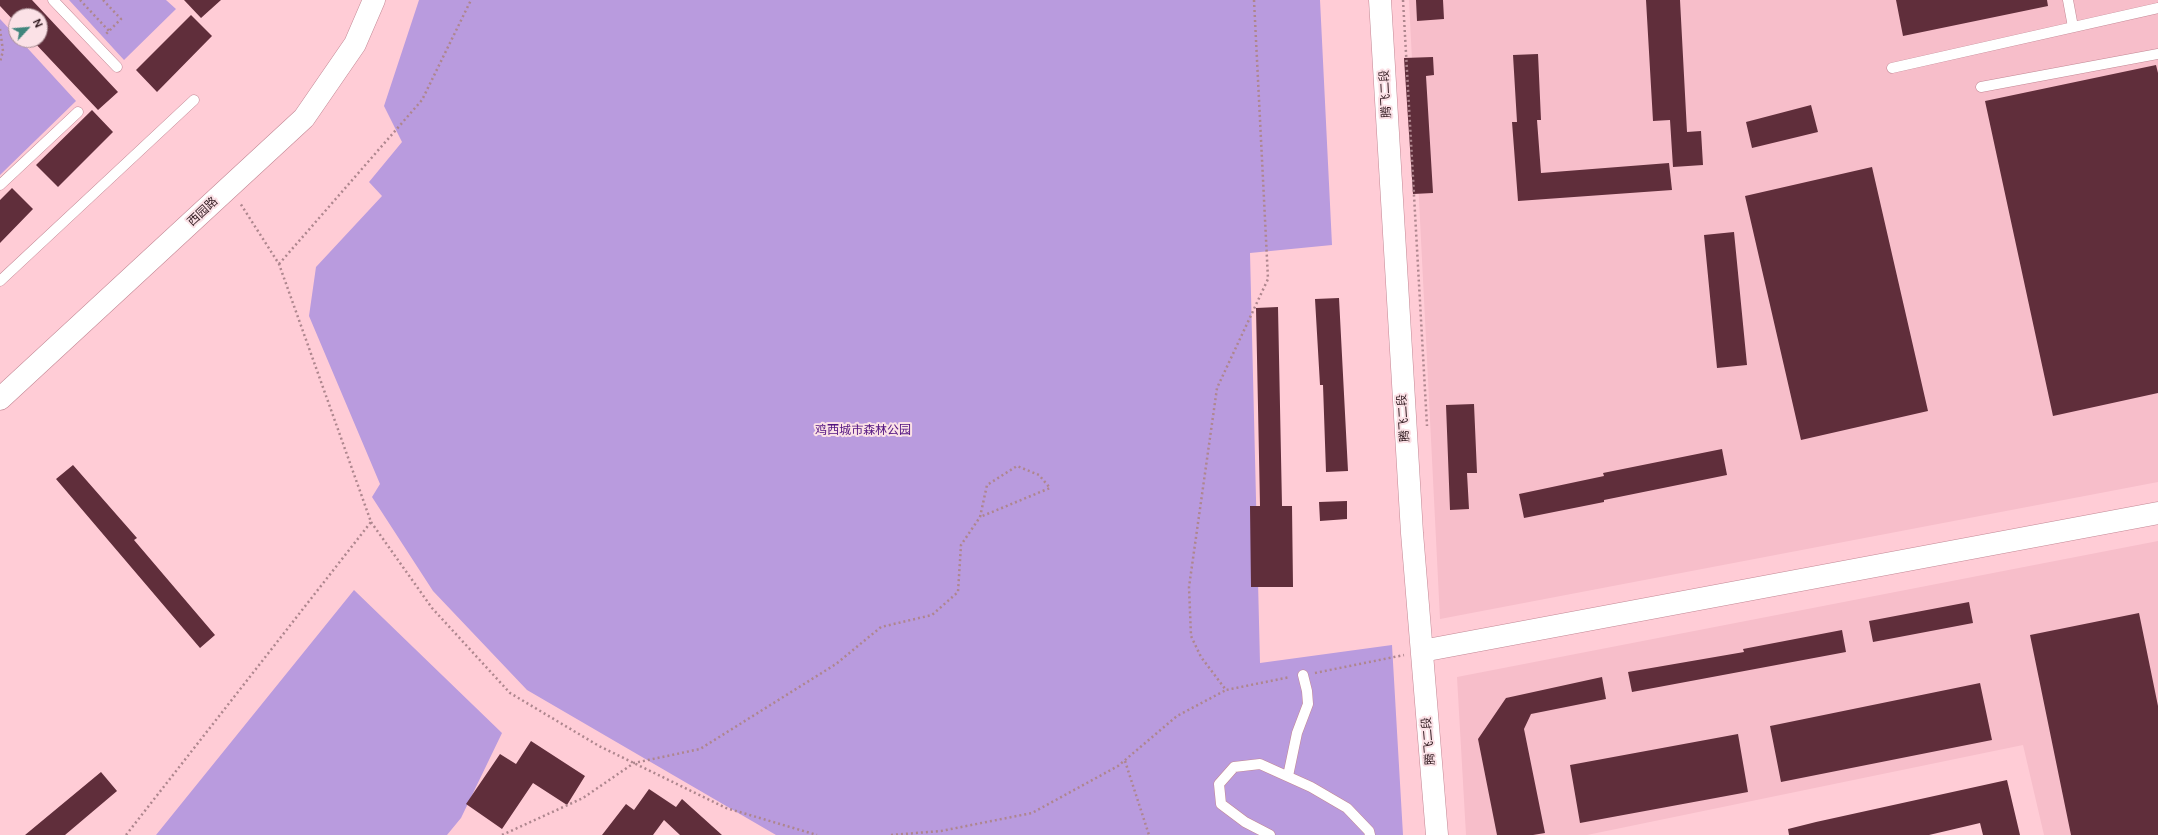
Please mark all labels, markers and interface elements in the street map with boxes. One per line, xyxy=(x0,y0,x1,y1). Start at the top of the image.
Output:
north arrow xyxy=(8,8,48,48)
text: N xyxy=(30,17,46,30)
street label: 腾飞二段 xyxy=(1378,70,1394,118)
street label: 西园路 xyxy=(185,194,221,230)
street label: 腾飞二段 xyxy=(1395,394,1413,442)
park label: 鸡西城市森林公园 xyxy=(815,424,911,438)
street label: 腾飞二段 xyxy=(1420,716,1438,766)

